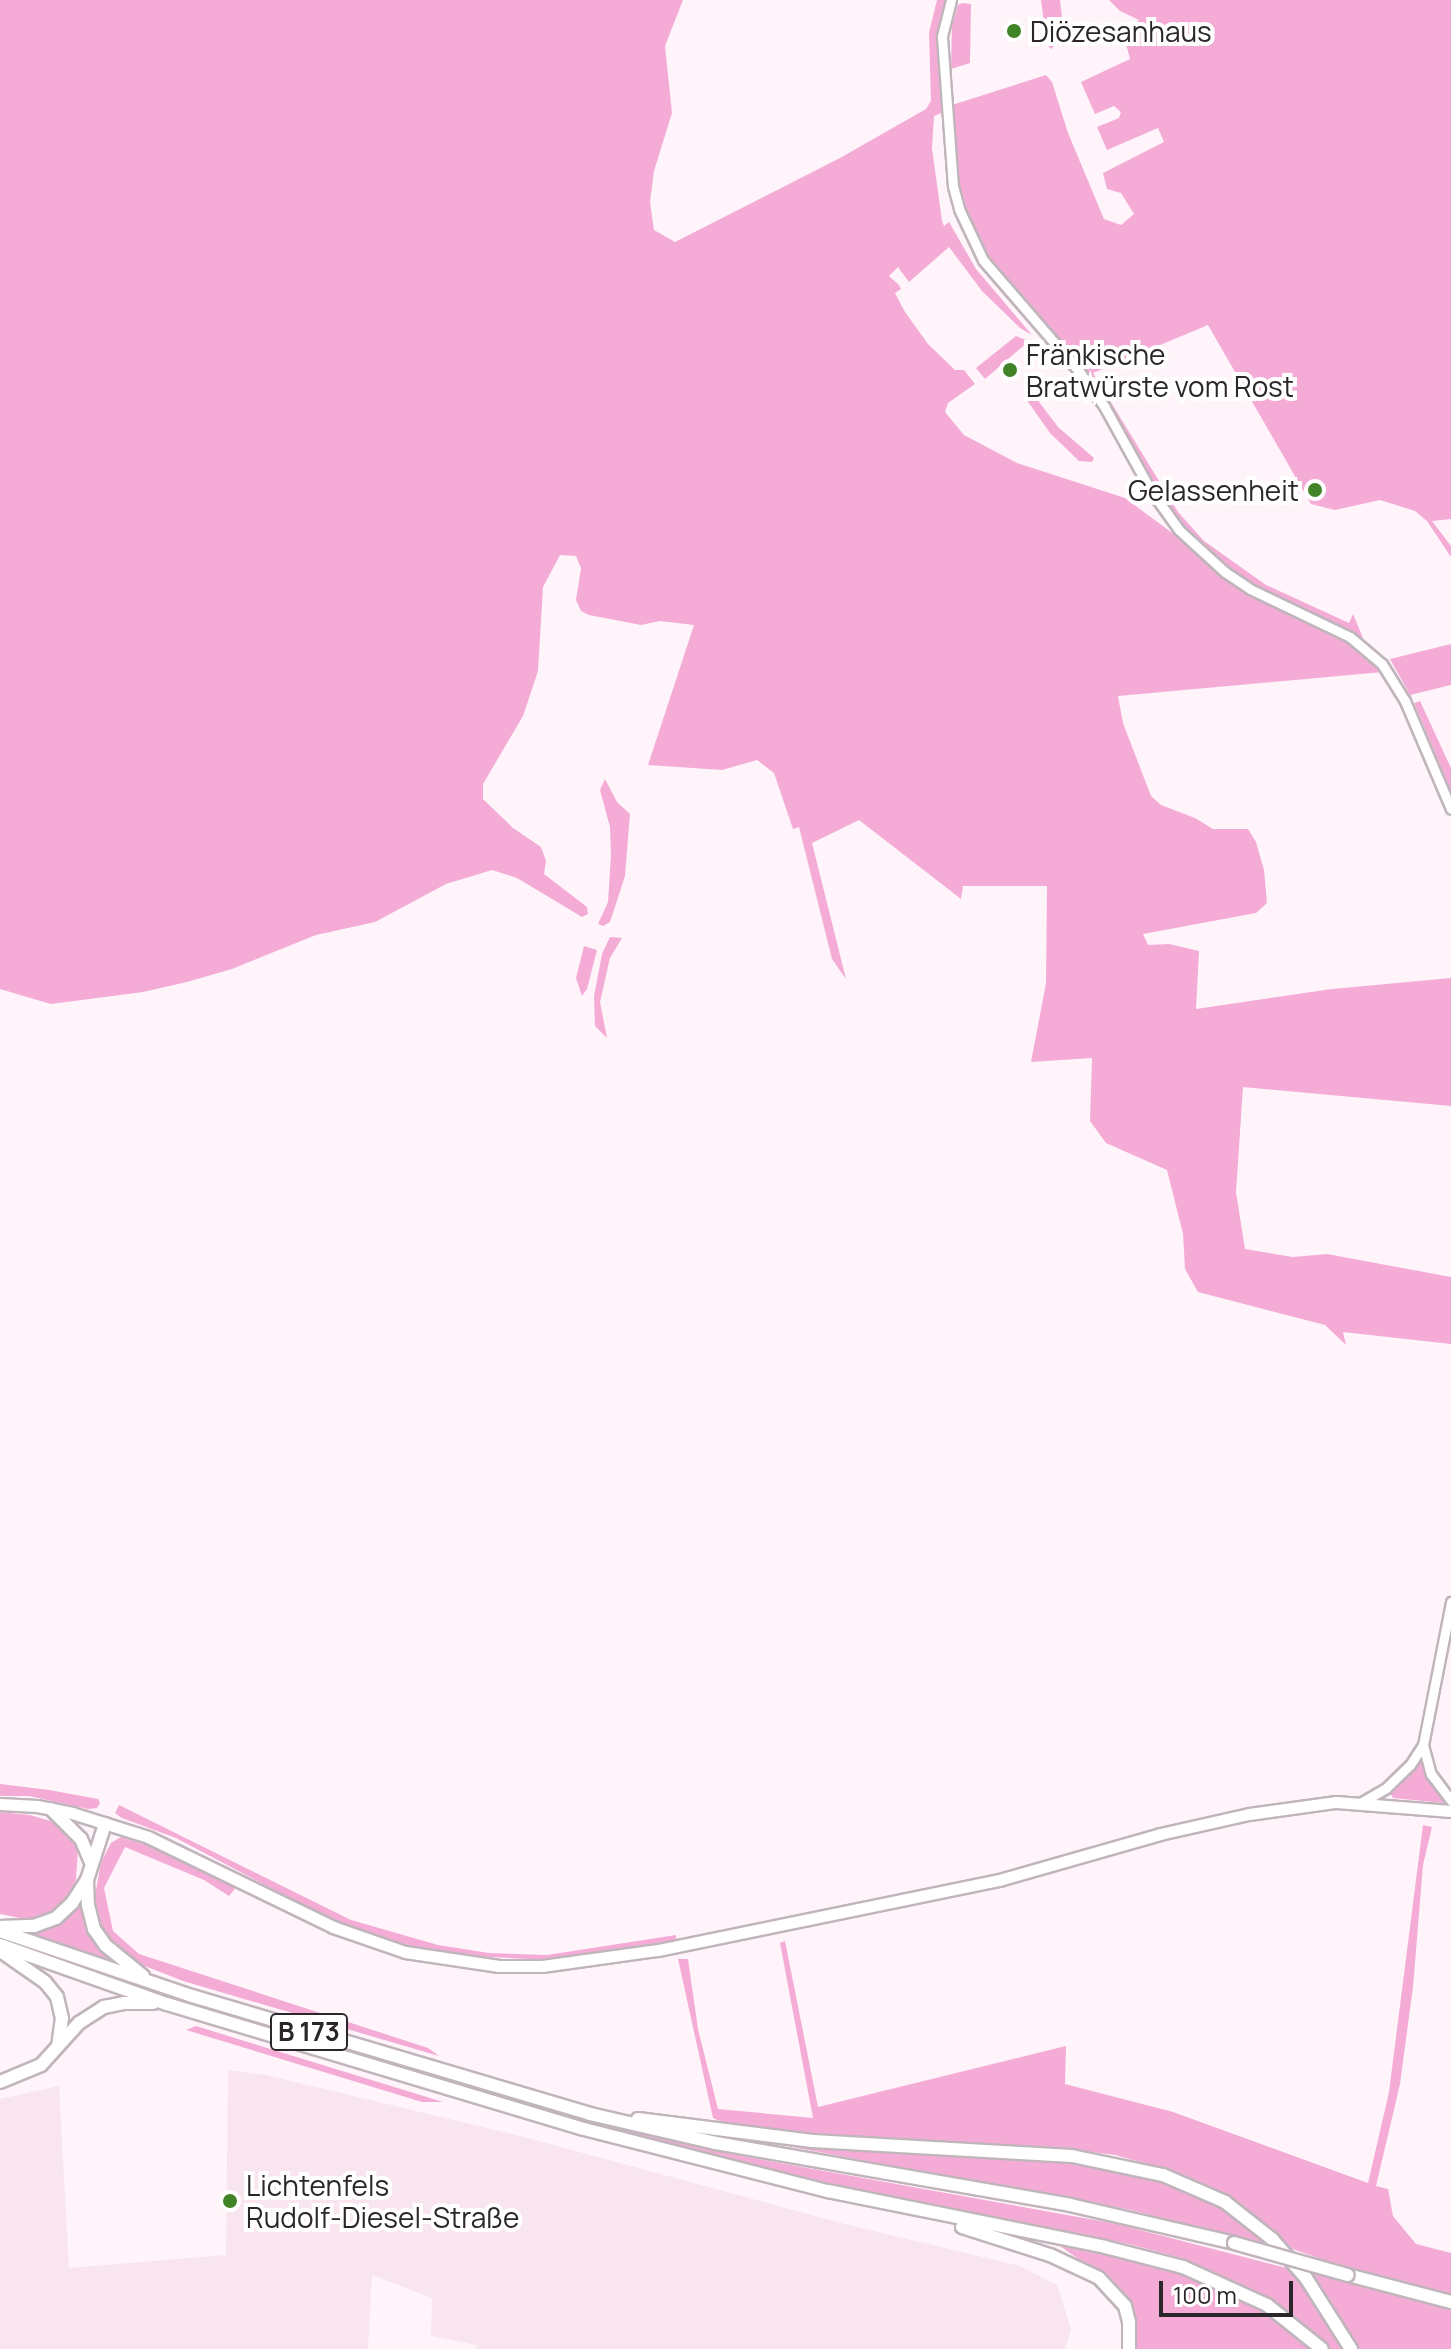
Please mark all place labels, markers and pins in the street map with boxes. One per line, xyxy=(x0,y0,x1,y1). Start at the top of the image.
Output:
place label: Diözesanhaus xyxy=(1030,14,1212,48)
marker: Diözesanhaus xyxy=(1005,22,1023,40)
place label: Fränkische Bratwürste vom Rost xyxy=(1026,337,1294,403)
marker: Fränkische Bratwürste vom Rost xyxy=(1001,361,1019,379)
place label: Gelassenheit xyxy=(1128,473,1299,507)
marker: Gelassenheit xyxy=(1306,481,1324,499)
place label: Lichtenfels Rudolf-Diesel-Straße xyxy=(246,2168,519,2234)
marker: Lichtenfels Rudolf-Diesel-Straße xyxy=(221,2192,239,2210)

